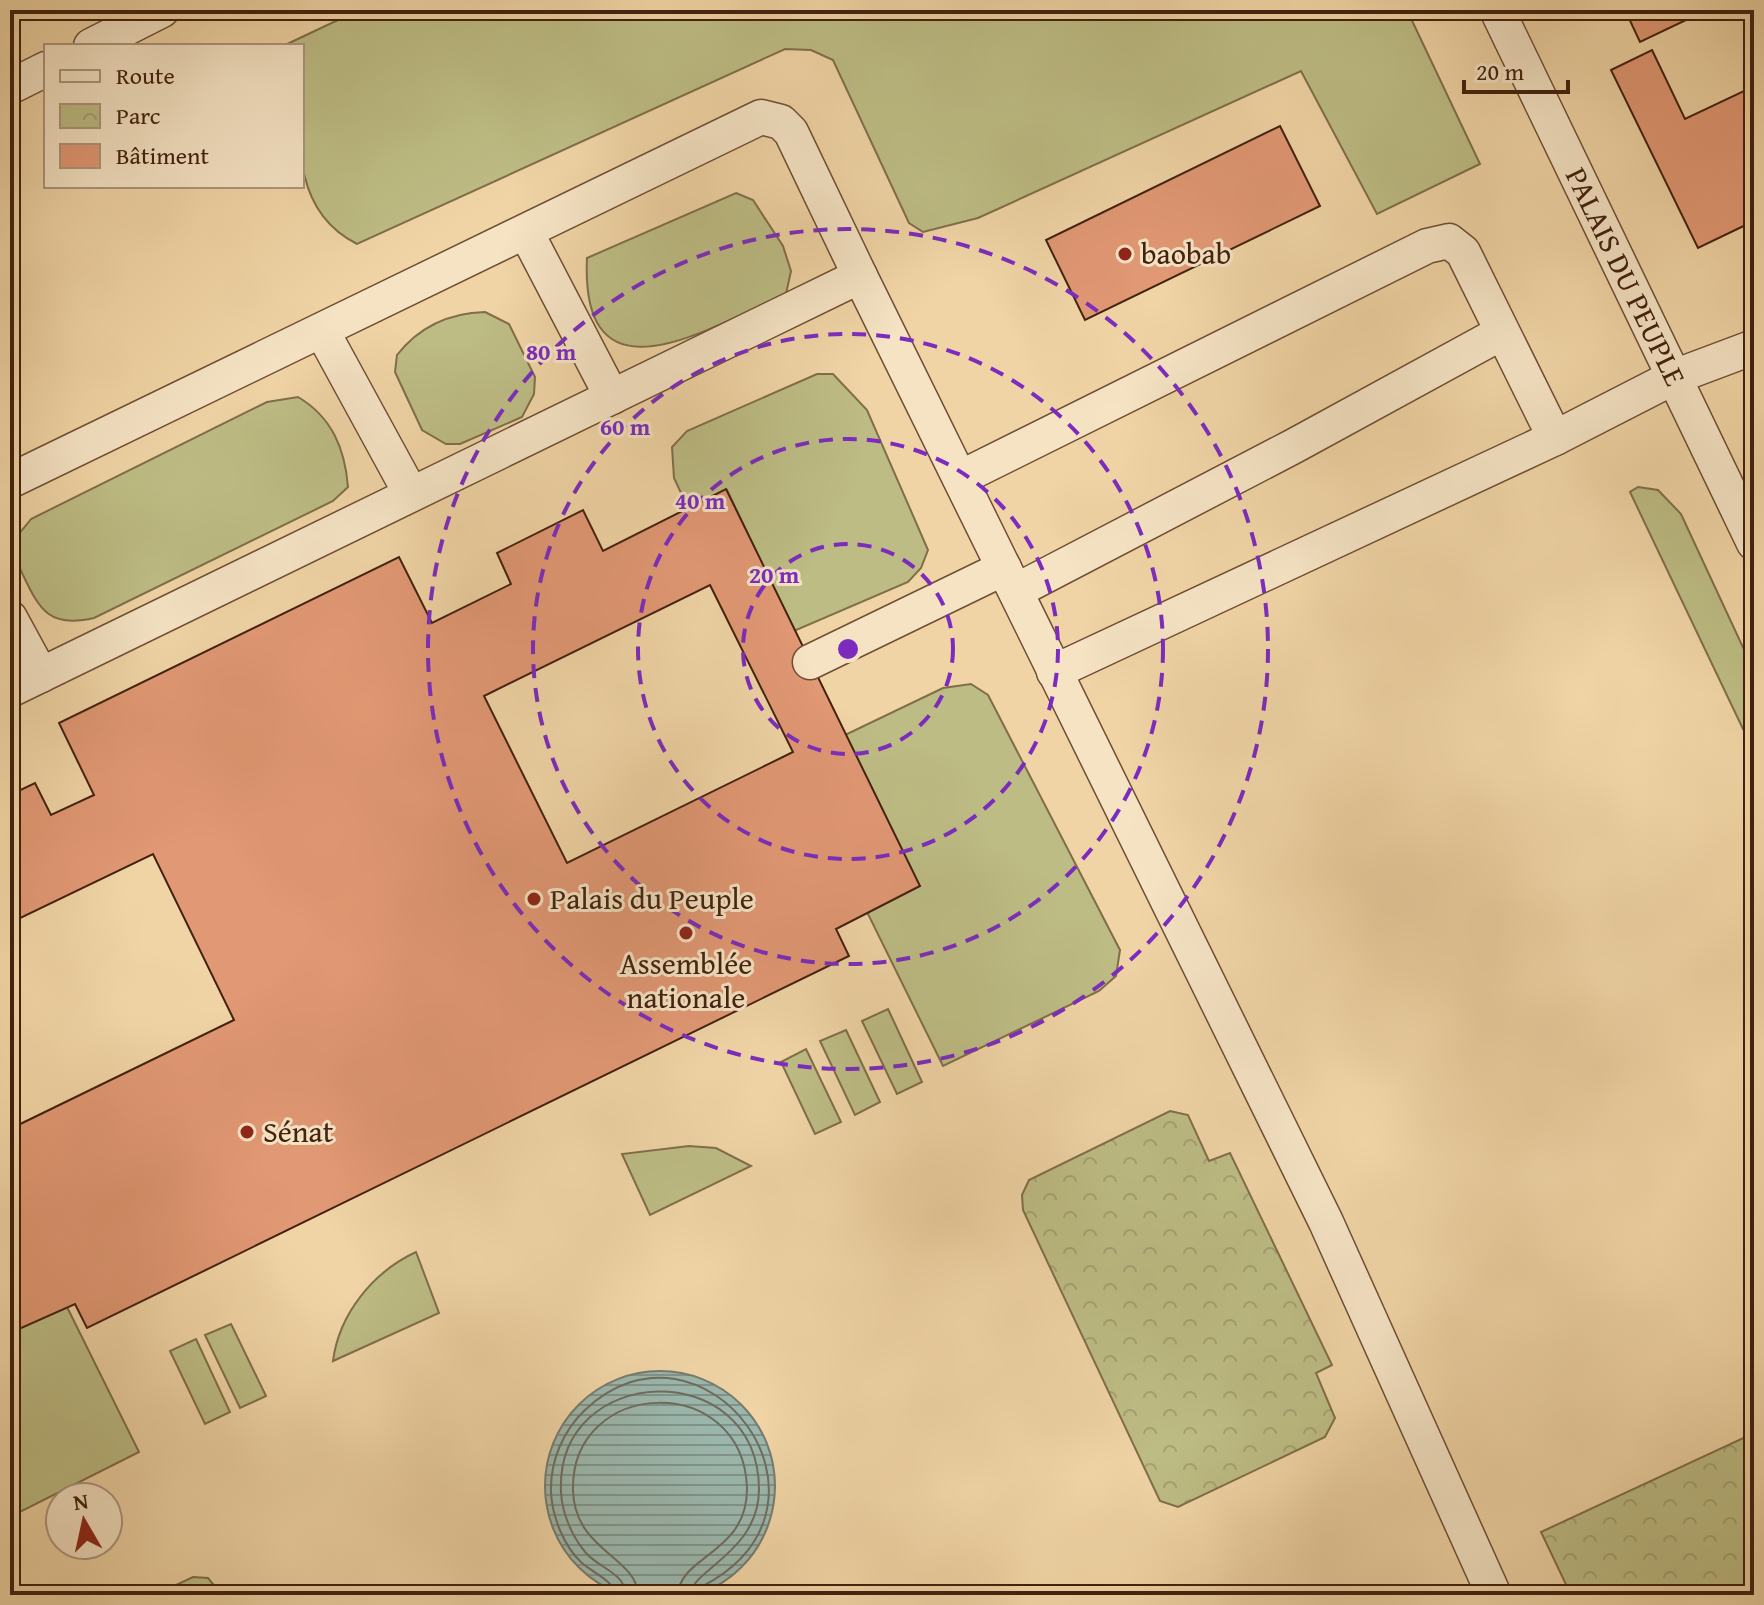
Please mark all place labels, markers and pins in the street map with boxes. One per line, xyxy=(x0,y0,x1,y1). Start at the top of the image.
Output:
place label: baobab xyxy=(1141,231,1231,275)
marker: baobab xyxy=(1116,245,1134,263)
centre of rings xyxy=(834,635,862,663)
place label: Palais du Peuple xyxy=(550,876,754,920)
marker: Palais du Peuple xyxy=(525,890,543,908)
marker: Assemblée nationale xyxy=(677,924,695,942)
place label: Assemblée nationale xyxy=(620,941,752,1019)
place label: Sénat xyxy=(263,1109,334,1153)
marker: Sénat xyxy=(238,1123,256,1141)

